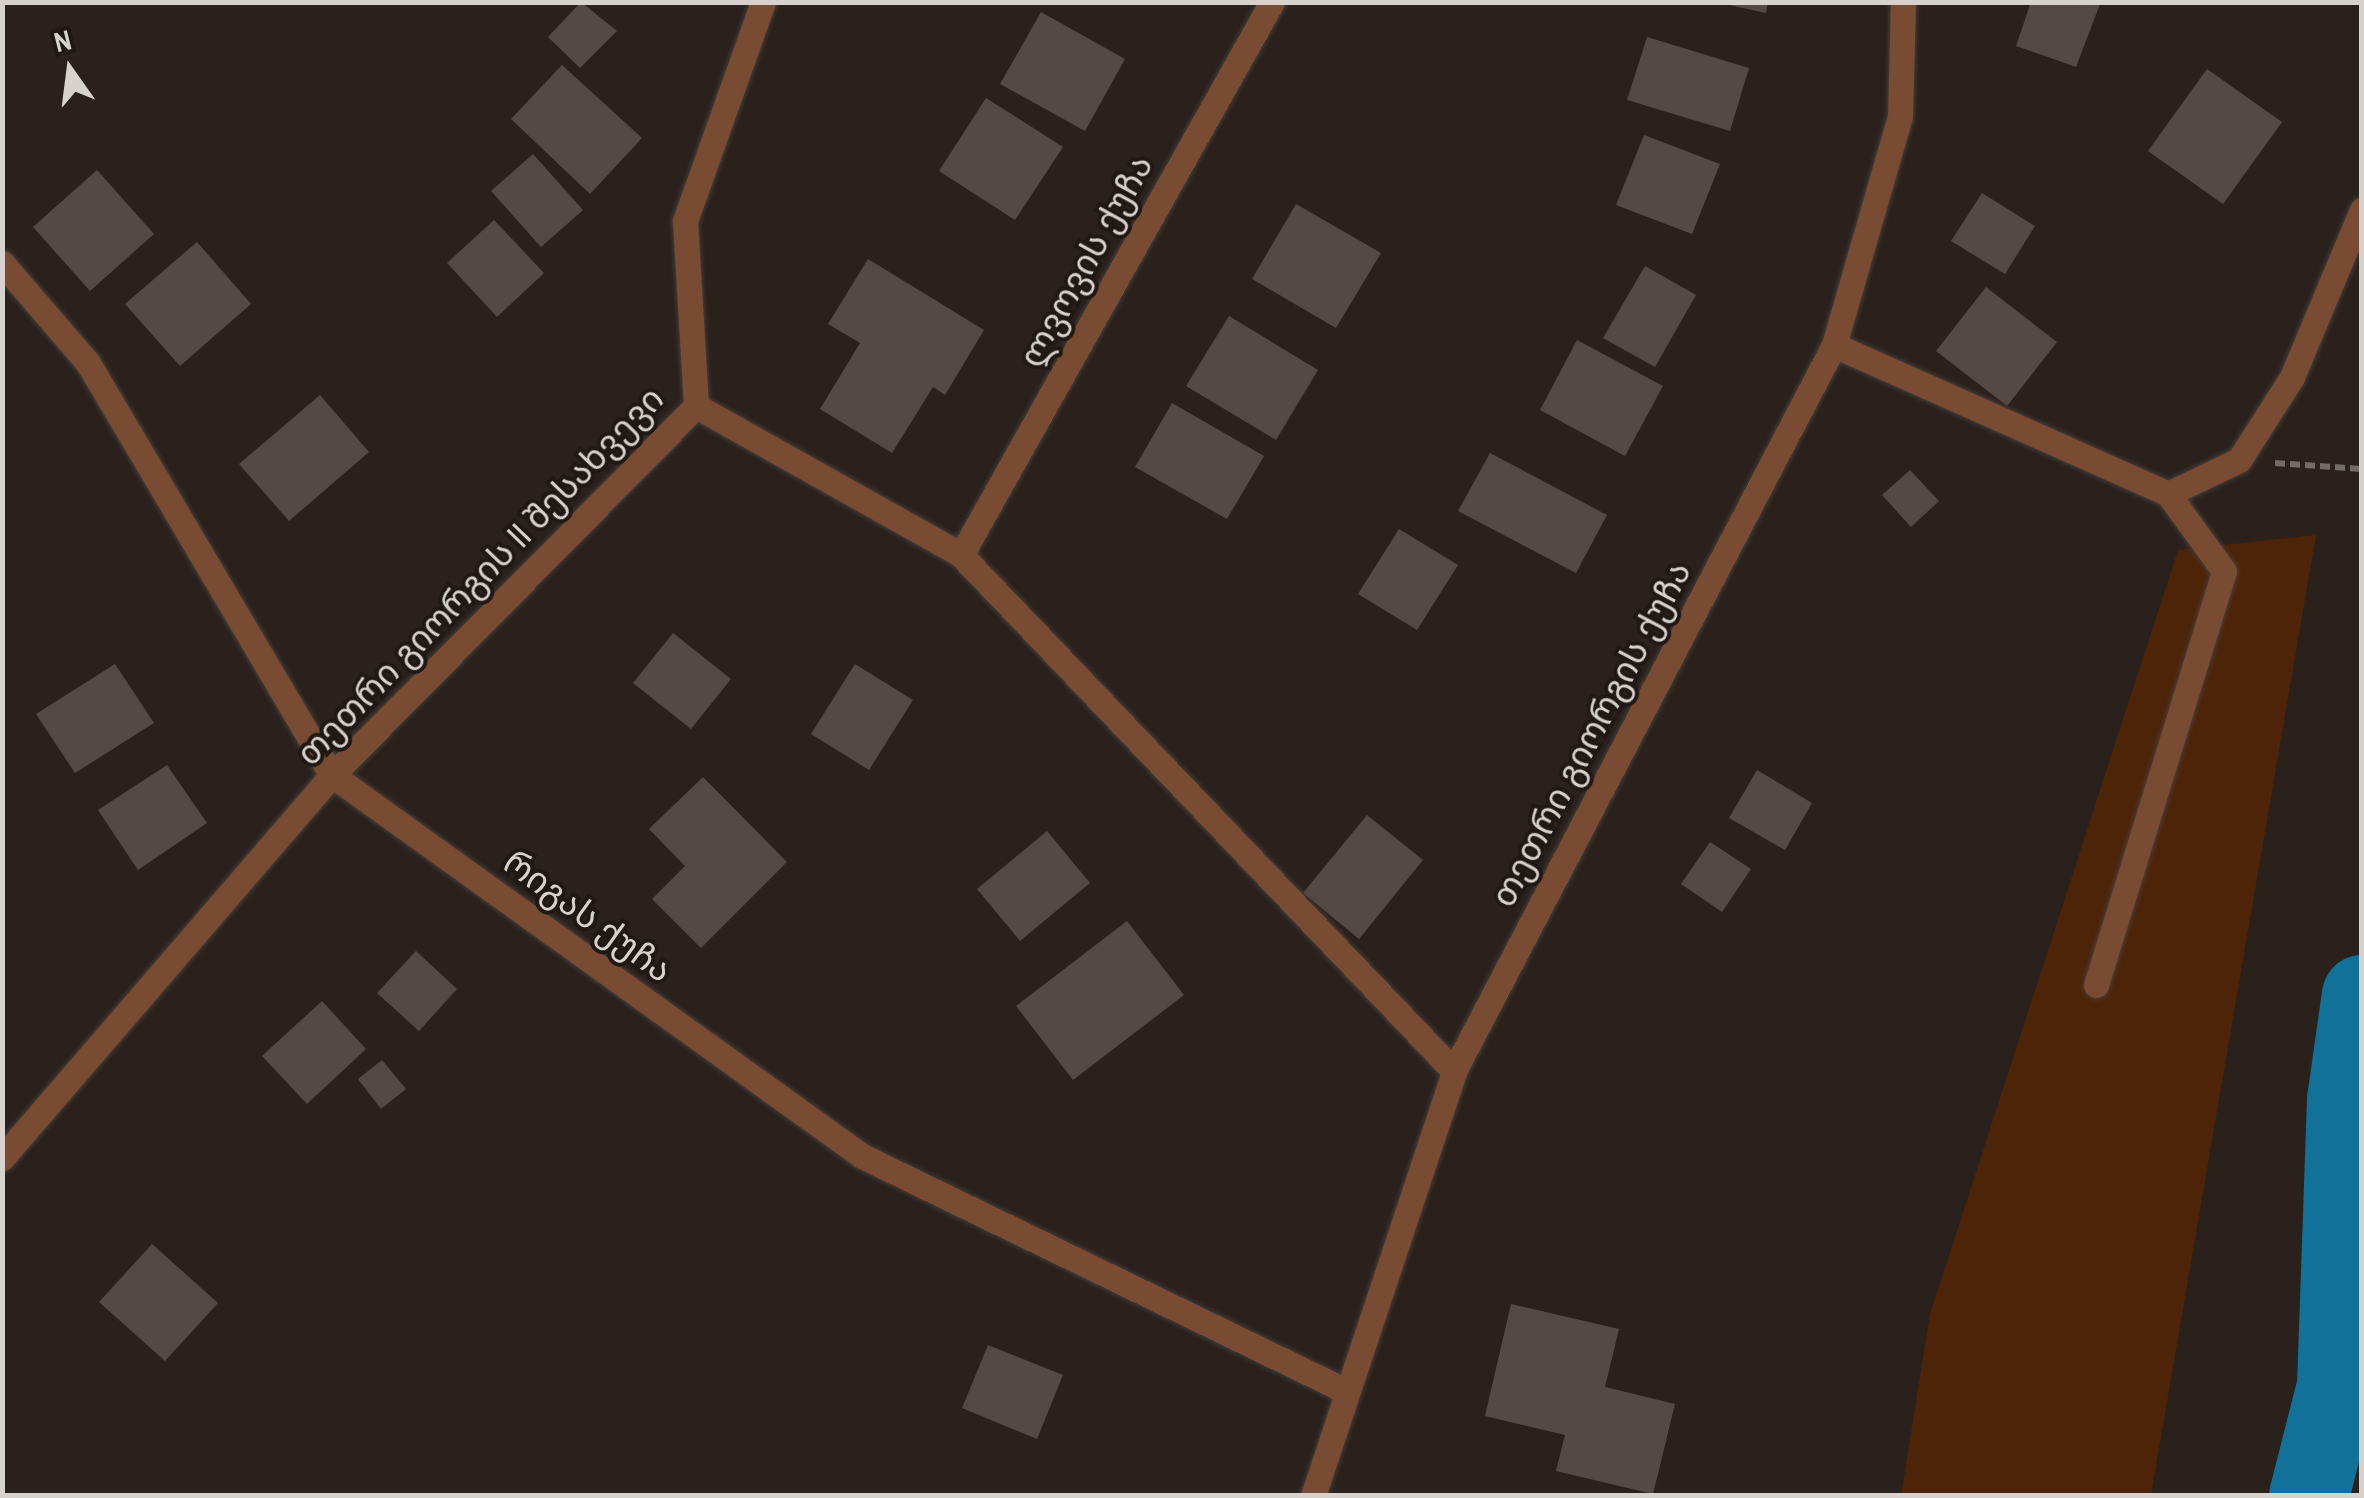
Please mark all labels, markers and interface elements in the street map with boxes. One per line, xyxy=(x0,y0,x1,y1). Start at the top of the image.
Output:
north arrow xyxy=(20,20,120,120)
text: N xyxy=(50,20,75,61)
street label: ლვოვის ქუჩა xyxy=(1010,147,1162,375)
street label: თეთრი გიორგის II შესახვევი xyxy=(288,378,672,774)
street label: თეთრი გიორგის ქუჩა xyxy=(1482,554,1700,914)
street label: რიგას ქუჩა xyxy=(496,841,680,991)

